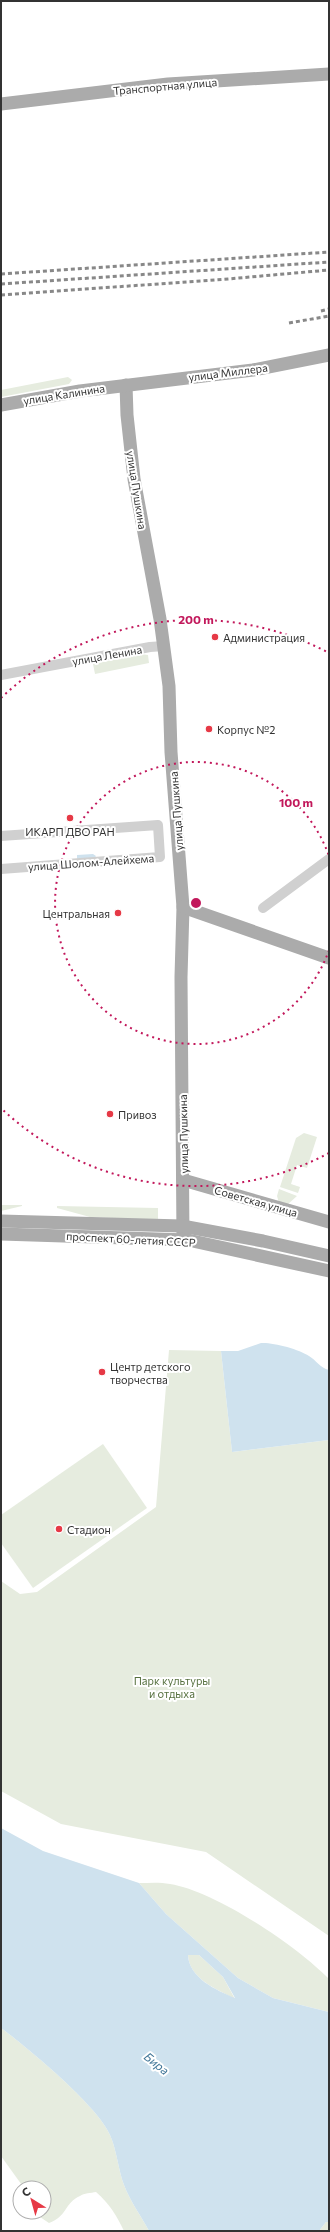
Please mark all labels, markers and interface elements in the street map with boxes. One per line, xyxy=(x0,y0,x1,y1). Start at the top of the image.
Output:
street label: Транспортная улица xyxy=(112,75,218,97)
street label: улица Миллера xyxy=(188,361,268,383)
street label: улица Калинина xyxy=(22,381,106,407)
street label: улица Пушкина xyxy=(124,450,150,530)
text: 200 m xyxy=(178,612,214,626)
place label: Администрация xyxy=(223,631,305,644)
marker: Администрация xyxy=(210,632,220,642)
street label: улица Ленина xyxy=(71,642,143,668)
place label: Корпус №2 xyxy=(217,723,275,736)
marker: Корпус №2 xyxy=(204,724,214,734)
street label: улица Пушкина xyxy=(167,771,185,851)
text: 100 m xyxy=(279,795,313,809)
marker: ИКАРП ДВО РАН xyxy=(65,813,75,823)
place label: ИКАРП ДВО РАН xyxy=(25,825,115,838)
street label: улица Шолом-Алейхема xyxy=(28,851,154,873)
centre of rings xyxy=(189,896,203,910)
place label: Центральная xyxy=(42,907,110,920)
marker: Центральная xyxy=(113,908,123,918)
street label: улица Пушкина xyxy=(176,1094,190,1174)
place label: Привоз xyxy=(118,1108,157,1121)
marker: Привоз xyxy=(105,1109,115,1119)
street label: Советская улица xyxy=(213,1183,299,1219)
street label: проспект 60-летия СССР xyxy=(66,1229,196,1249)
place label: Центр детского творчества xyxy=(110,1360,191,1386)
marker: Центр детского творчества xyxy=(97,1367,107,1377)
place label: Стадион xyxy=(67,1523,111,1536)
marker: Стадион xyxy=(54,1524,64,1534)
park label: Парк культуры и отдыха xyxy=(134,1674,210,1700)
water label: Бира xyxy=(142,2049,172,2077)
north arrow xyxy=(12,2180,52,2220)
text: С xyxy=(19,2184,33,2199)

